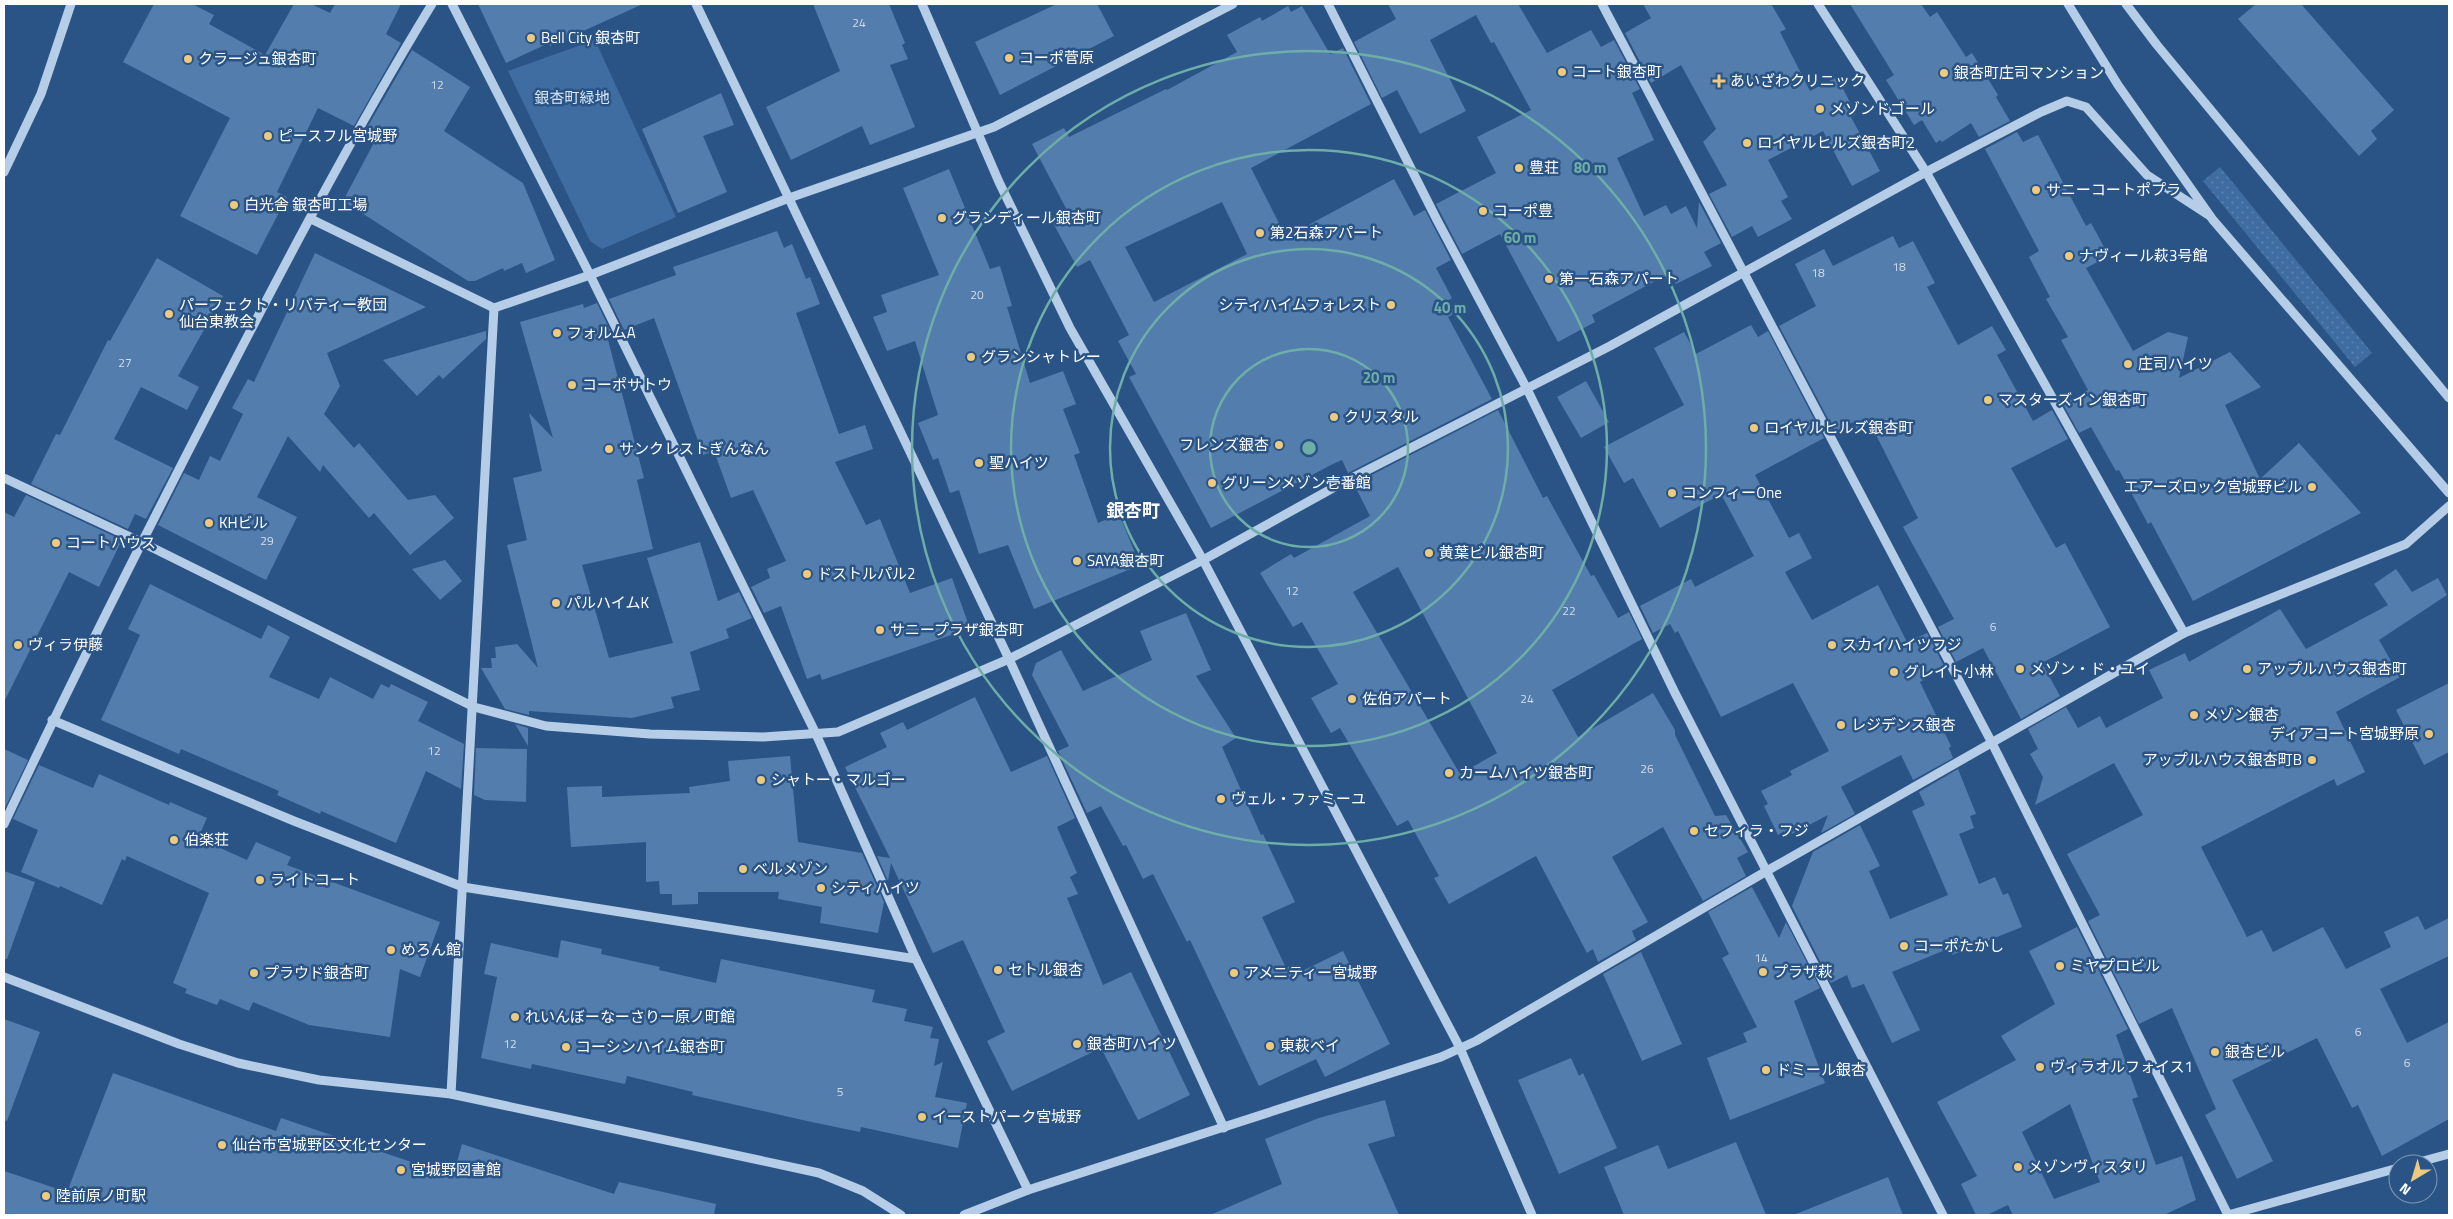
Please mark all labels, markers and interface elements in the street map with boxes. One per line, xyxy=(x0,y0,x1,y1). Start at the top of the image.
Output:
house number: 24 xyxy=(852,13,866,32)
place label: Bell City 銀杏町 xyxy=(541,26,640,49)
marker: Bell City 銀杏町 xyxy=(525,32,537,44)
place label: コーポ菅原 xyxy=(1019,46,1094,69)
place label: クラージュ銀杏町 xyxy=(198,47,317,70)
marker: コーポ菅原 xyxy=(1003,52,1015,64)
marker: クラージュ銀杏町 xyxy=(182,53,194,65)
place label: コート銀杏町 xyxy=(1572,60,1662,83)
place label: 銀杏町庄司マンション xyxy=(1954,61,2104,84)
marker: コート銀杏町 xyxy=(1556,66,1568,78)
marker: 銀杏町庄司マンション xyxy=(1938,67,1950,79)
place label: あいざわクリニック xyxy=(1730,69,1865,92)
marker: あいざわクリニック xyxy=(1712,74,1726,88)
house number: 12 xyxy=(430,75,444,94)
park label: 銀杏町緑地 xyxy=(534,86,610,109)
place label: メゾンドゴール xyxy=(1830,97,1935,120)
marker: メゾンドゴール xyxy=(1814,103,1826,115)
place label: ピースフル宮城野 xyxy=(278,124,397,147)
marker: ピースフル宮城野 xyxy=(262,130,274,142)
place label: ロイヤルヒルズ銀杏町2 xyxy=(1757,131,1915,154)
marker: ロイヤルヒルズ銀杏町2 xyxy=(1741,137,1753,149)
place label: 豊荘 xyxy=(1529,156,1559,179)
text: 80 m xyxy=(1574,156,1606,179)
marker: 豊荘 xyxy=(1513,162,1525,174)
place label: サニーコートポプラ xyxy=(2046,178,2181,201)
marker: サニーコートポプラ xyxy=(2030,184,2042,196)
place label: 白光舎 銀杏町工場 xyxy=(244,193,367,216)
marker: 白光舎 銀杏町工場 xyxy=(228,199,240,211)
place label: コーポ豊 xyxy=(1493,199,1553,222)
marker: コーポ豊 xyxy=(1477,205,1489,217)
place label: グランディール銀杏町 xyxy=(952,206,1101,229)
marker: グランディール銀杏町 xyxy=(936,212,948,224)
place label: 第2石森アパート xyxy=(1270,221,1383,244)
text: 60 m xyxy=(1504,226,1536,249)
marker: 第2石森アパート xyxy=(1254,227,1266,239)
place label: ナヴィール萩3号館 xyxy=(2079,244,2207,267)
marker: ナヴィール萩3号館 xyxy=(2063,250,2075,262)
house number: 18 xyxy=(1892,257,1906,276)
house number: 18 xyxy=(1811,263,1825,282)
place label: 第一石森アパート xyxy=(1559,267,1679,290)
marker: 第一石森アパート xyxy=(1543,273,1555,285)
house number: 20 xyxy=(970,285,984,304)
place label: パーフェクト・リバティー教団 仙台東教会 xyxy=(179,293,387,333)
place label: シティハイムフォレスト xyxy=(1218,293,1381,316)
text: 40 m xyxy=(1434,296,1466,319)
marker: シティハイムフォレスト xyxy=(1385,299,1397,311)
marker: パーフェクト・リバティー教団 仙台東教会 xyxy=(163,308,175,320)
place label: フォルムA xyxy=(567,321,636,344)
marker: フォルムA xyxy=(551,327,563,339)
place label: グランシャトレー xyxy=(981,345,1101,368)
marker: グランシャトレー xyxy=(965,351,977,363)
place label: 庄司ハイツ xyxy=(2138,352,2213,375)
house number: 27 xyxy=(118,353,132,372)
marker: 庄司ハイツ xyxy=(2122,358,2134,370)
text: 20 m xyxy=(1363,366,1395,389)
place label: コーポサトウ xyxy=(582,373,672,396)
marker: コーポサトウ xyxy=(566,379,578,391)
place label: マスターズイン銀杏町 xyxy=(1998,388,2147,411)
marker: マスターズイン銀杏町 xyxy=(1982,394,1994,406)
place label: クリスタル xyxy=(1344,405,1419,428)
marker: クリスタル xyxy=(1328,411,1340,423)
place label: ロイヤルヒルズ銀杏町 xyxy=(1764,416,1914,439)
marker: ロイヤルヒルズ銀杏町 xyxy=(1748,422,1760,434)
place label: フレンズ銀杏 xyxy=(1179,433,1269,456)
place label: サンクレストぎんなん xyxy=(619,437,769,460)
marker: フレンズ銀杏 xyxy=(1273,439,1285,451)
centre of rings xyxy=(1300,439,1318,457)
marker: サンクレストぎんなん xyxy=(603,443,615,455)
place label: 聖ハイツ xyxy=(989,451,1049,474)
marker: 聖ハイツ xyxy=(973,457,985,469)
place label: グリーンメゾン壱番館 xyxy=(1222,471,1371,494)
place label: エアーズロック宮城野ビル xyxy=(2124,475,2302,498)
marker: グリーンメゾン壱番館 xyxy=(1206,477,1218,489)
place label: コンフィーOne xyxy=(1682,481,1782,504)
marker: エアーズロック宮城野ビル xyxy=(2306,481,2318,493)
marker: コンフィーOne xyxy=(1666,487,1678,499)
district label: 銀杏町 xyxy=(1106,497,1160,524)
place label: KHビル xyxy=(219,511,268,534)
marker: KHビル xyxy=(203,517,215,529)
place label: コートハウス xyxy=(66,531,156,554)
house number: 29 xyxy=(260,531,274,550)
marker: コートハウス xyxy=(50,537,62,549)
place label: 黄葉ビル銀杏町 xyxy=(1439,541,1544,564)
marker: 黄葉ビル銀杏町 xyxy=(1423,547,1435,559)
place label: SAYA銀杏町 xyxy=(1087,549,1165,572)
marker: SAYA銀杏町 xyxy=(1071,555,1083,567)
place label: ドストルパル2 xyxy=(817,562,915,585)
marker: ドストルパル2 xyxy=(801,568,813,580)
house number: 12 xyxy=(1285,581,1299,600)
place label: パルハイムK xyxy=(566,591,649,614)
marker: パルハイムK xyxy=(550,597,562,609)
house number: 22 xyxy=(1562,601,1576,620)
house number: 6 xyxy=(1990,617,1997,636)
place label: サニープラザ銀杏町 xyxy=(890,618,1024,641)
marker: サニープラザ銀杏町 xyxy=(874,624,886,636)
place label: ヴィラ伊藤 xyxy=(28,633,103,656)
place label: スカイハイツフジ xyxy=(1842,633,1961,656)
marker: ヴィラ伊藤 xyxy=(12,639,24,651)
marker: スカイハイツフジ xyxy=(1826,639,1838,651)
place label: メゾン・ド・ユイ xyxy=(2030,657,2150,680)
place label: アップルハウス銀杏町 xyxy=(2257,657,2407,680)
place label: グレイト小林 xyxy=(1904,660,1994,683)
marker: メゾン・ド・ユイ xyxy=(2014,663,2026,675)
marker: アップルハウス銀杏町 xyxy=(2241,663,2253,675)
marker: グレイト小林 xyxy=(1888,666,1900,678)
place label: 佐伯アパート xyxy=(1362,687,1452,710)
house number: 24 xyxy=(1520,689,1534,708)
marker: 佐伯アパート xyxy=(1346,693,1358,705)
place label: メゾン銀杏 xyxy=(2204,703,2279,726)
marker: メゾン銀杏 xyxy=(2188,709,2200,721)
place label: レジデンス銀杏 xyxy=(1851,713,1956,736)
marker: レジデンス銀杏 xyxy=(1835,719,1847,731)
place label: ディアコート宮城野原 xyxy=(2270,722,2419,745)
marker: ディアコート宮城野原 xyxy=(2423,728,2435,740)
house number: 12 xyxy=(427,741,441,760)
place label: アップルハウス銀杏町B xyxy=(2143,748,2302,771)
marker: アップルハウス銀杏町B xyxy=(2306,754,2318,766)
house number: 26 xyxy=(1640,759,1654,778)
place label: カームハイツ銀杏町 xyxy=(1459,761,1593,784)
marker: カームハイツ銀杏町 xyxy=(1443,767,1455,779)
place label: シャトー・マルゴー xyxy=(771,768,906,791)
marker: シャトー・マルゴー xyxy=(755,774,767,786)
place label: ヴェル・ファミーユ xyxy=(1231,787,1366,810)
marker: ヴェル・ファミーユ xyxy=(1215,793,1227,805)
place label: セフィラ・フジ xyxy=(1704,819,1809,842)
marker: セフィラ・フジ xyxy=(1688,825,1700,837)
place label: 伯楽荘 xyxy=(184,828,229,851)
marker: 伯楽荘 xyxy=(168,834,180,846)
place label: ベルメゾン xyxy=(753,857,828,880)
marker: ベルメゾン xyxy=(737,863,749,875)
place label: ライトコート xyxy=(270,868,360,891)
marker: ライトコート xyxy=(254,874,266,886)
place label: シティハイツ xyxy=(831,876,920,899)
marker: シティハイツ xyxy=(815,882,827,894)
place label: コーポたかし xyxy=(1914,934,2004,957)
place label: めろん館 xyxy=(401,938,461,961)
marker: コーポたかし xyxy=(1898,940,1910,952)
marker: めろん館 xyxy=(385,944,397,956)
house number: 14 xyxy=(1754,948,1768,967)
place label: ミヤプロビル xyxy=(2070,954,2160,977)
place label: セトル銀杏 xyxy=(1008,958,1083,981)
place label: プラザ萩 xyxy=(1773,960,1833,983)
marker: ミヤプロビル xyxy=(2054,960,2066,972)
place label: プラウド銀杏町 xyxy=(264,961,369,984)
place label: アメニティー宮城野 xyxy=(1244,961,1377,984)
marker: セトル銀杏 xyxy=(992,964,1004,976)
marker: プラザ萩 xyxy=(1757,966,1769,978)
marker: プラウド銀杏町 xyxy=(248,967,260,979)
marker: アメニティー宮城野 xyxy=(1228,967,1240,979)
place label: れいんぼーなーさりー原ノ町館 xyxy=(525,1005,735,1028)
marker: れいんぼーなーさりー原ノ町館 xyxy=(509,1011,521,1023)
house number: 6 xyxy=(2355,1022,2362,1041)
place label: 銀杏町ハイツ xyxy=(1087,1032,1177,1055)
house number: 12 xyxy=(503,1034,517,1053)
place label: 東萩ベイ xyxy=(1280,1034,1340,1057)
place label: コーシンハイム銀杏町 xyxy=(576,1035,725,1058)
marker: 銀杏町ハイツ xyxy=(1071,1038,1083,1050)
marker: 東萩ベイ xyxy=(1264,1040,1276,1052)
place label: 銀杏ビル xyxy=(2225,1040,2285,1063)
marker: コーシンハイム銀杏町 xyxy=(560,1041,572,1053)
marker: 銀杏ビル xyxy=(2209,1046,2221,1058)
house number: 6 xyxy=(2404,1053,2411,1072)
place label: ヴィラオルフォイス1 xyxy=(2050,1055,2193,1078)
place label: ドミール銀杏 xyxy=(1776,1058,1866,1081)
marker: ヴィラオルフォイス1 xyxy=(2034,1061,2046,1073)
marker: ドミール銀杏 xyxy=(1760,1064,1772,1076)
house number: 5 xyxy=(837,1082,844,1101)
place label: イーストパーク宮城野 xyxy=(932,1105,1081,1128)
marker: イーストパーク宮城野 xyxy=(916,1111,928,1123)
place label: 仙台市宮城野区文化センター xyxy=(232,1133,427,1156)
marker: 仙台市宮城野区文化センター xyxy=(216,1139,228,1151)
north arrow xyxy=(2388,1154,2438,1204)
place label: メゾンヴィスタリ xyxy=(2028,1155,2148,1178)
place label: 宮城野図書館 xyxy=(411,1158,501,1181)
marker: メゾンヴィスタリ xyxy=(2012,1161,2024,1173)
marker: 宮城野図書館 xyxy=(395,1164,407,1176)
text: N xyxy=(2394,1178,2415,1201)
place label: 陸前原ノ町駅 xyxy=(56,1184,146,1207)
marker: 陸前原ノ町駅 xyxy=(40,1190,52,1202)

